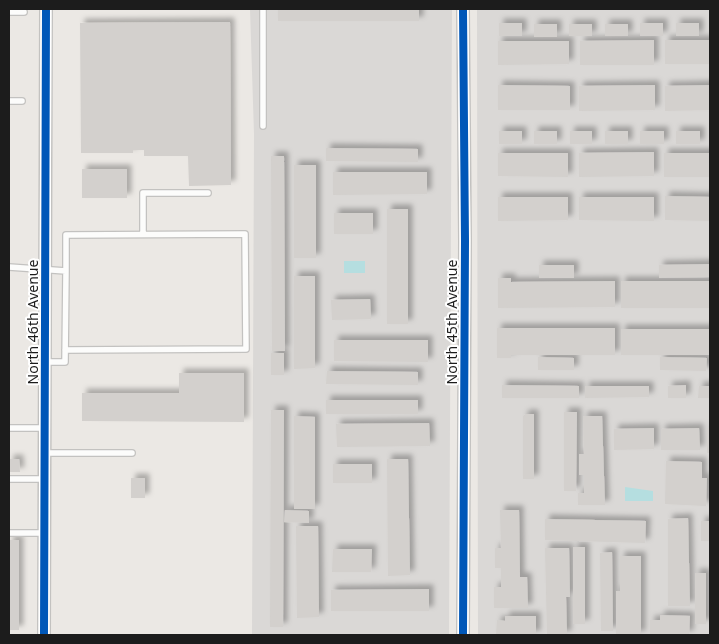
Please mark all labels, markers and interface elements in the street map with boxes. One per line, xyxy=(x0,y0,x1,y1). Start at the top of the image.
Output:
street label: North 46th Avenue xyxy=(23,260,42,384)
street label: North 45th Avenue xyxy=(442,260,461,384)

